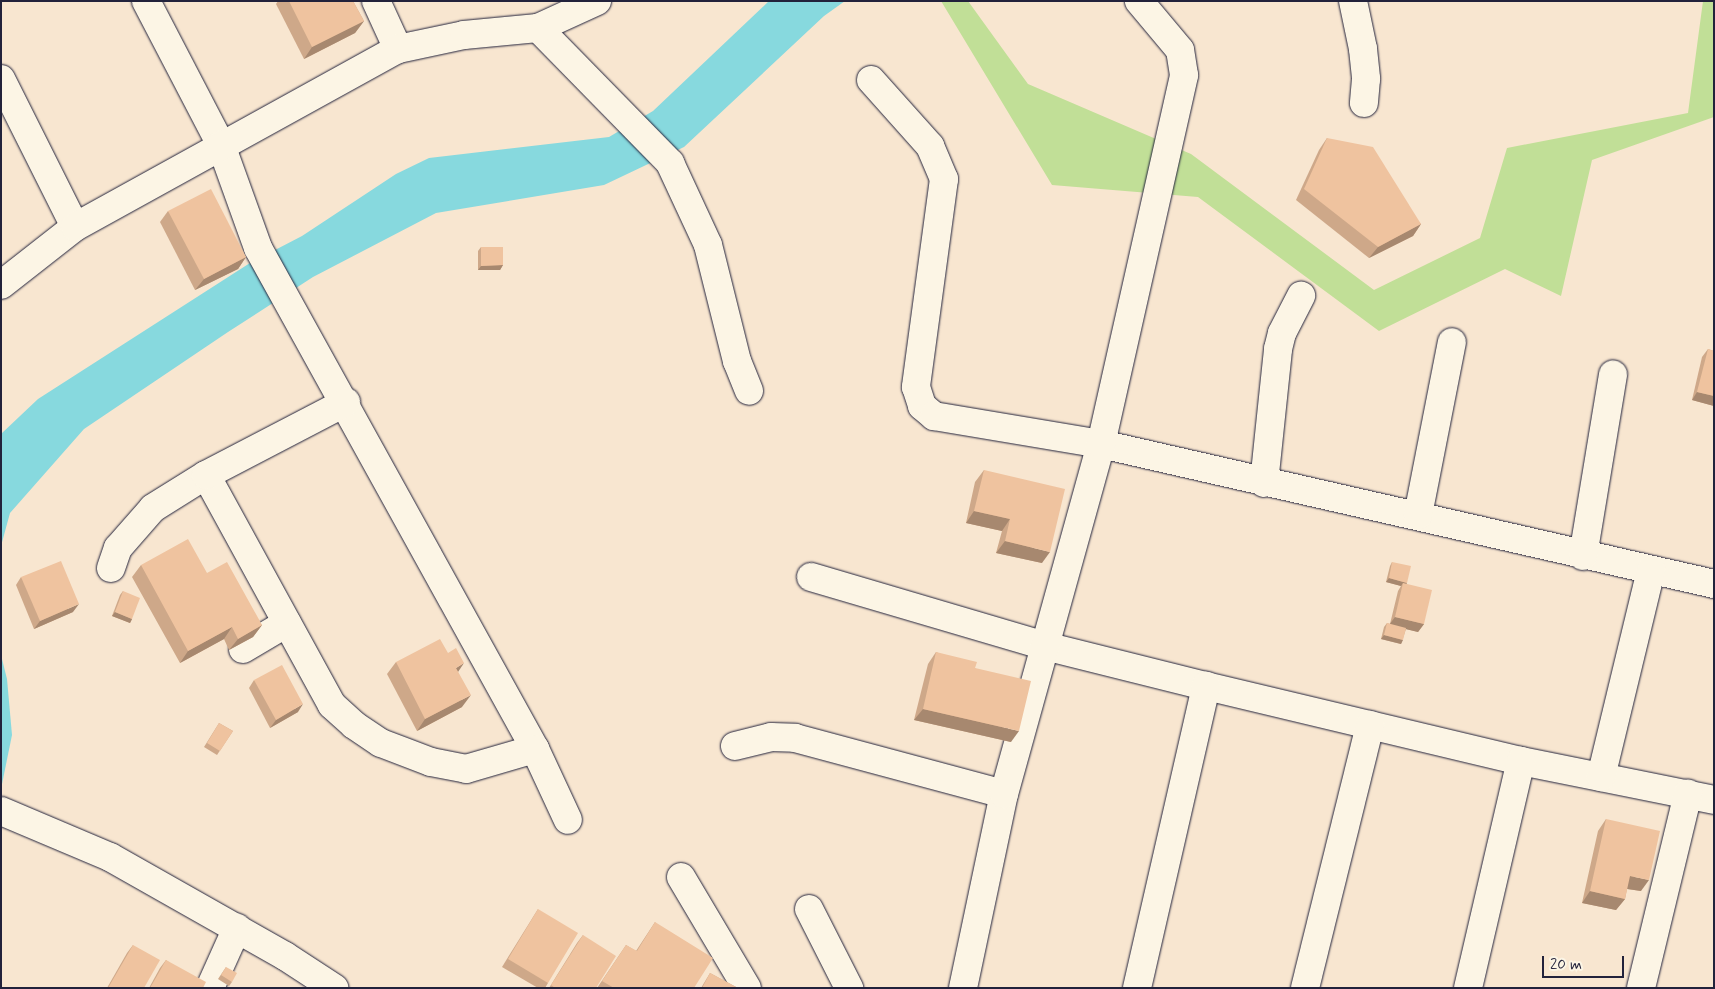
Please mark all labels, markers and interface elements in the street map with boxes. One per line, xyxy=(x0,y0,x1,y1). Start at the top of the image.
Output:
scale bar xyxy=(1545,946,1628,978)
text: 20 m xyxy=(1550,955,1582,975)

